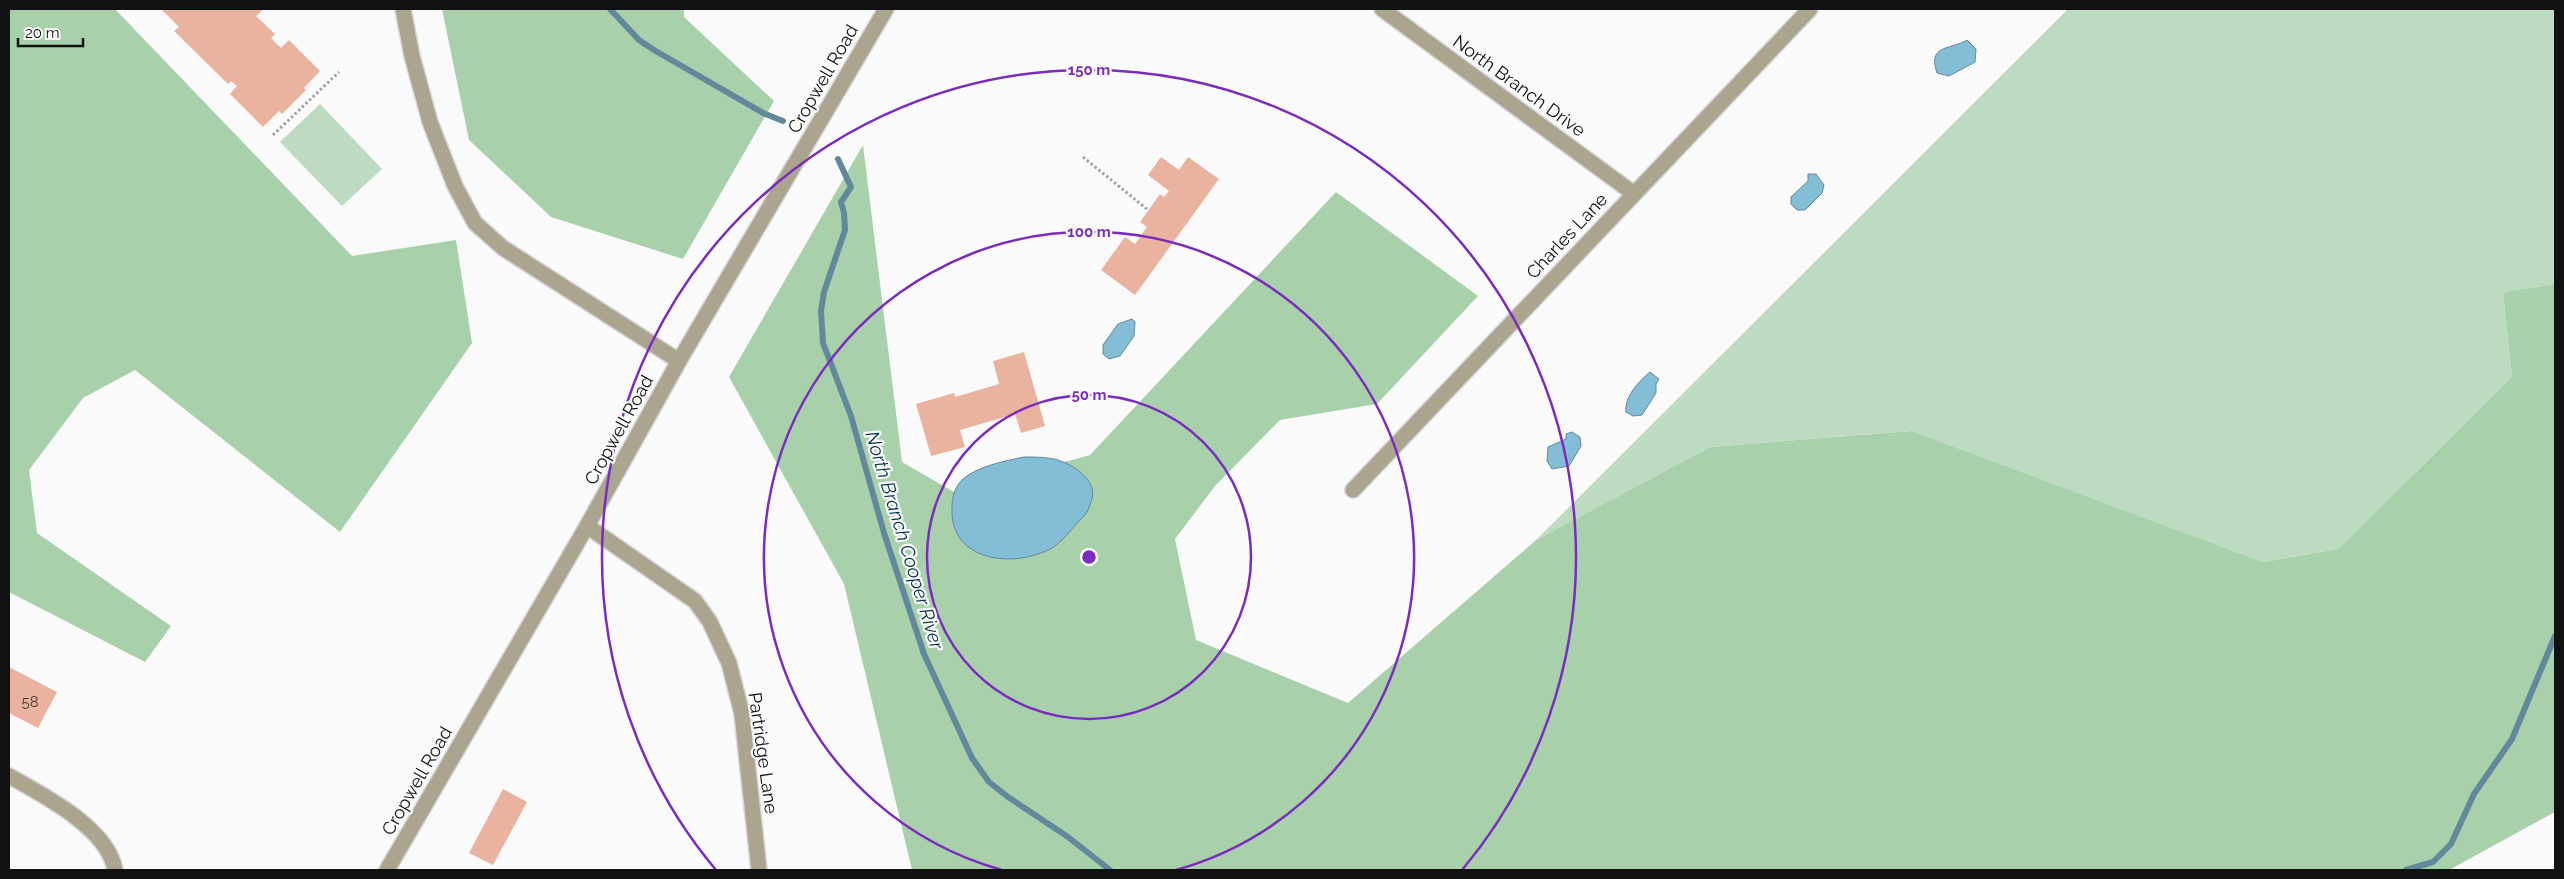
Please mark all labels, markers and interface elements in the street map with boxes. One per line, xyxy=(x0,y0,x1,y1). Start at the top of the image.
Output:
scale bar xyxy=(18,15,82,47)
street label: Cropwell Road xyxy=(783,21,862,137)
text: 20 m xyxy=(25,24,60,42)
street label: North Branch Drive xyxy=(1449,31,1590,141)
text: 150 m xyxy=(1068,61,1110,79)
street label: Charles Lane xyxy=(1522,188,1612,283)
text: 100 m xyxy=(1067,223,1111,241)
street label: Cropwell Road xyxy=(580,371,657,488)
text: 50 m xyxy=(1071,386,1107,404)
water label: North Branch Cooper River xyxy=(861,428,949,653)
centre of rings xyxy=(1080,548,1098,566)
street label: Partridge Lane xyxy=(745,691,782,815)
house number: 58 xyxy=(21,693,39,711)
street label: Cropwell Road xyxy=(377,723,456,839)

